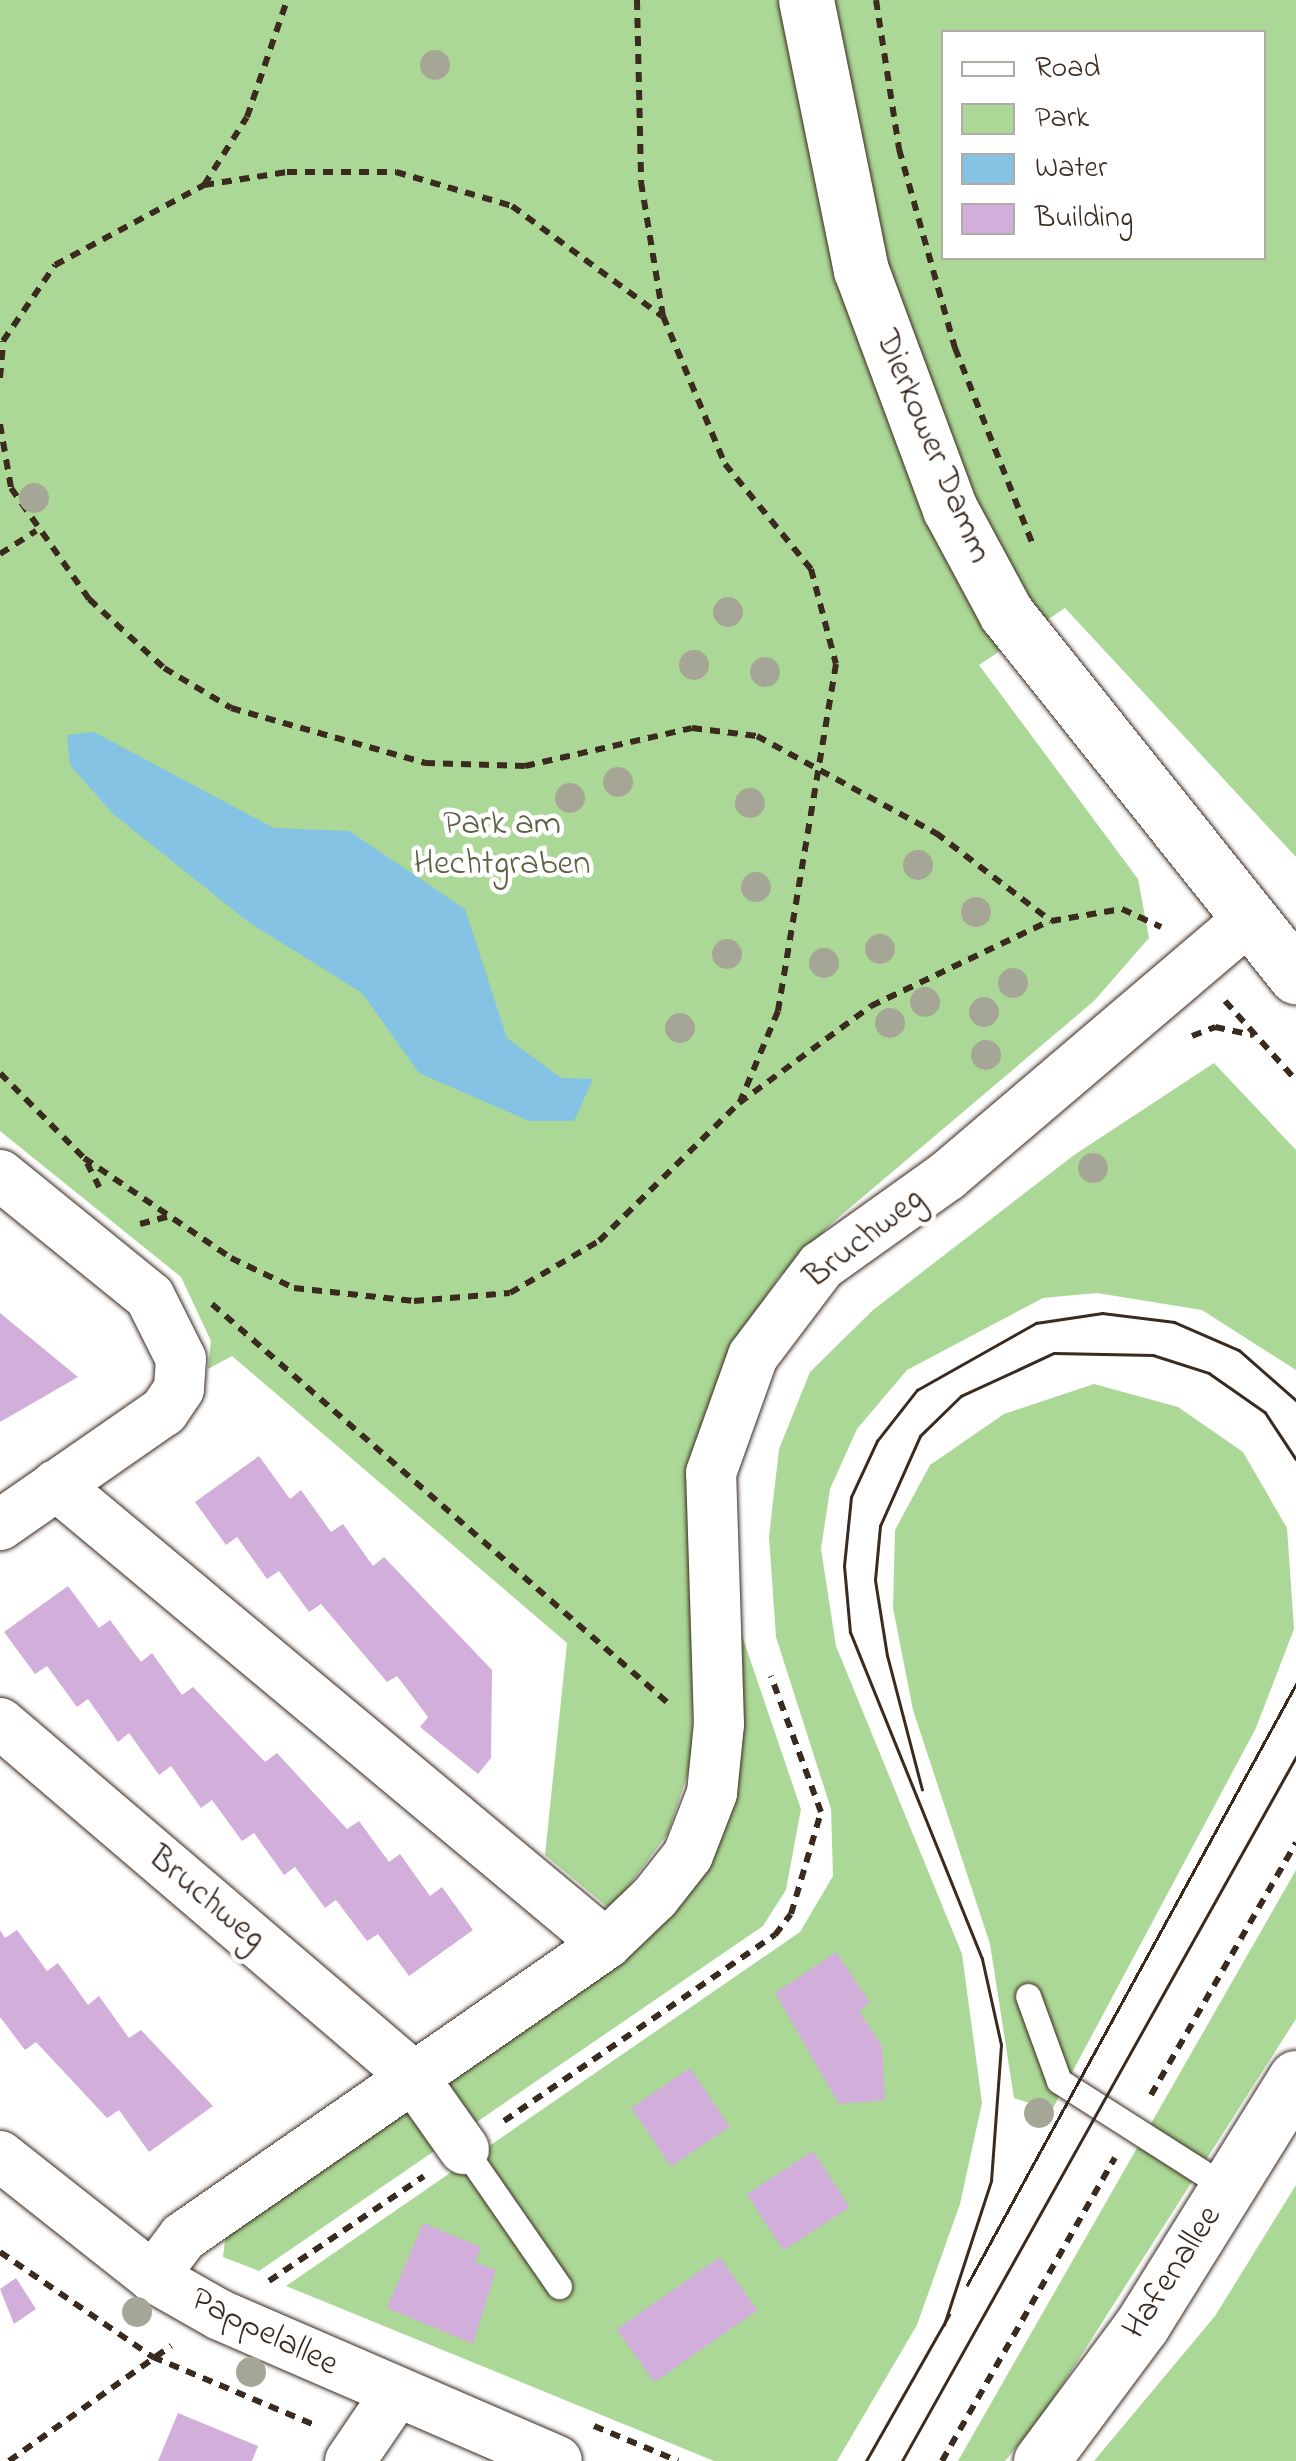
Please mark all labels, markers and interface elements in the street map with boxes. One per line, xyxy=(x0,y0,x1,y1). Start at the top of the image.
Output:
legend xyxy=(941,30,1266,260)
text: Road xyxy=(1035,47,1100,91)
text: Park xyxy=(1035,97,1089,141)
text: Water xyxy=(1035,147,1107,191)
text: Building xyxy=(1035,197,1133,241)
street label: Dierkower Damm xyxy=(864,324,1000,570)
park label: Park am Hechtgraben xyxy=(414,804,590,886)
street label: Bruchweg xyxy=(797,1179,933,1299)
street label: Bruchweg xyxy=(139,1838,273,1960)
street label: Hafenallee xyxy=(1114,2198,1232,2348)
street label: Pappelallee xyxy=(183,2279,345,2387)

